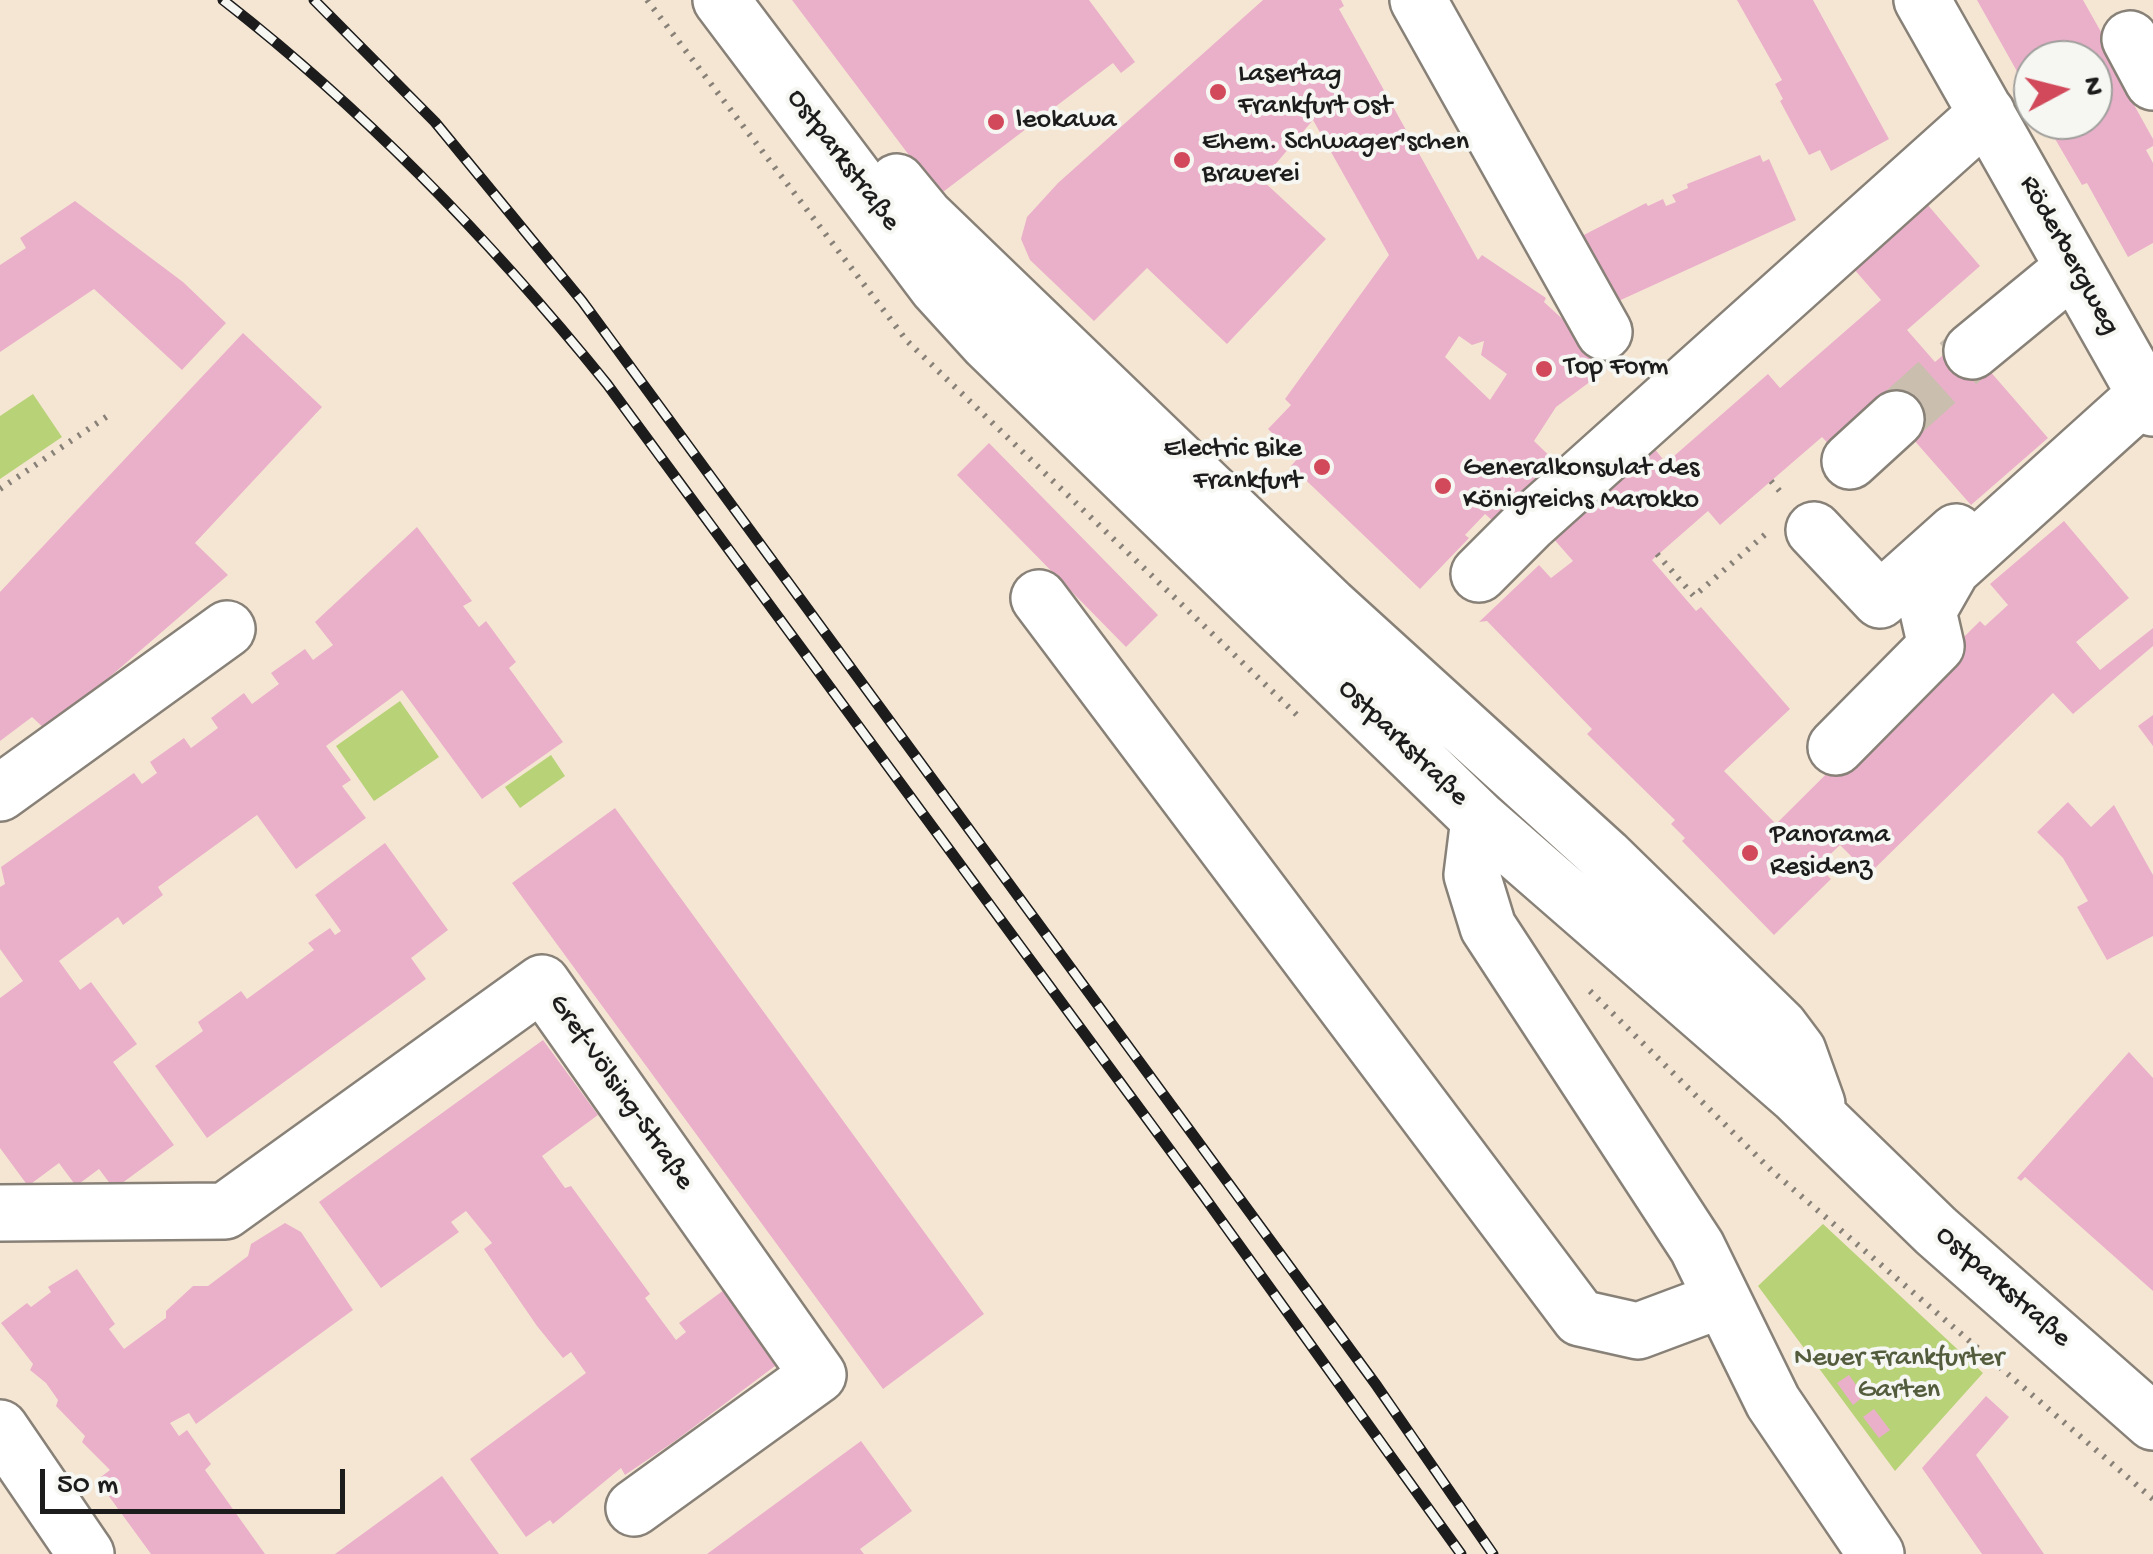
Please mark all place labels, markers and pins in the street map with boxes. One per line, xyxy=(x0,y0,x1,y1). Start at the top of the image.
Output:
place label: Lasertag Frankfurt Ost xyxy=(1238,59,1392,125)
marker: Lasertag Frankfurt Ost xyxy=(1207,81,1229,103)
place label: leokawa xyxy=(1016,105,1116,139)
marker: leokawa xyxy=(985,111,1007,133)
place label: Ehem. Schwager'schen Brauerei xyxy=(1202,127,1469,193)
marker: Ehem. Schwager'schen Brauerei xyxy=(1171,149,1193,171)
place label: Top Form xyxy=(1564,352,1668,386)
marker: Top Form xyxy=(1533,358,1555,380)
place label: Electric Bike Frankfurt xyxy=(1164,434,1302,500)
place label: Generalkonsulat des Königreichs Marokko xyxy=(1463,453,1699,519)
marker: Electric Bike Frankfurt xyxy=(1311,456,1333,478)
marker: Generalkonsulat des Königreichs Marokko xyxy=(1432,475,1454,497)
place label: Panorama Residenz xyxy=(1770,820,1890,886)
marker: Panorama Residenz xyxy=(1739,842,1761,864)

